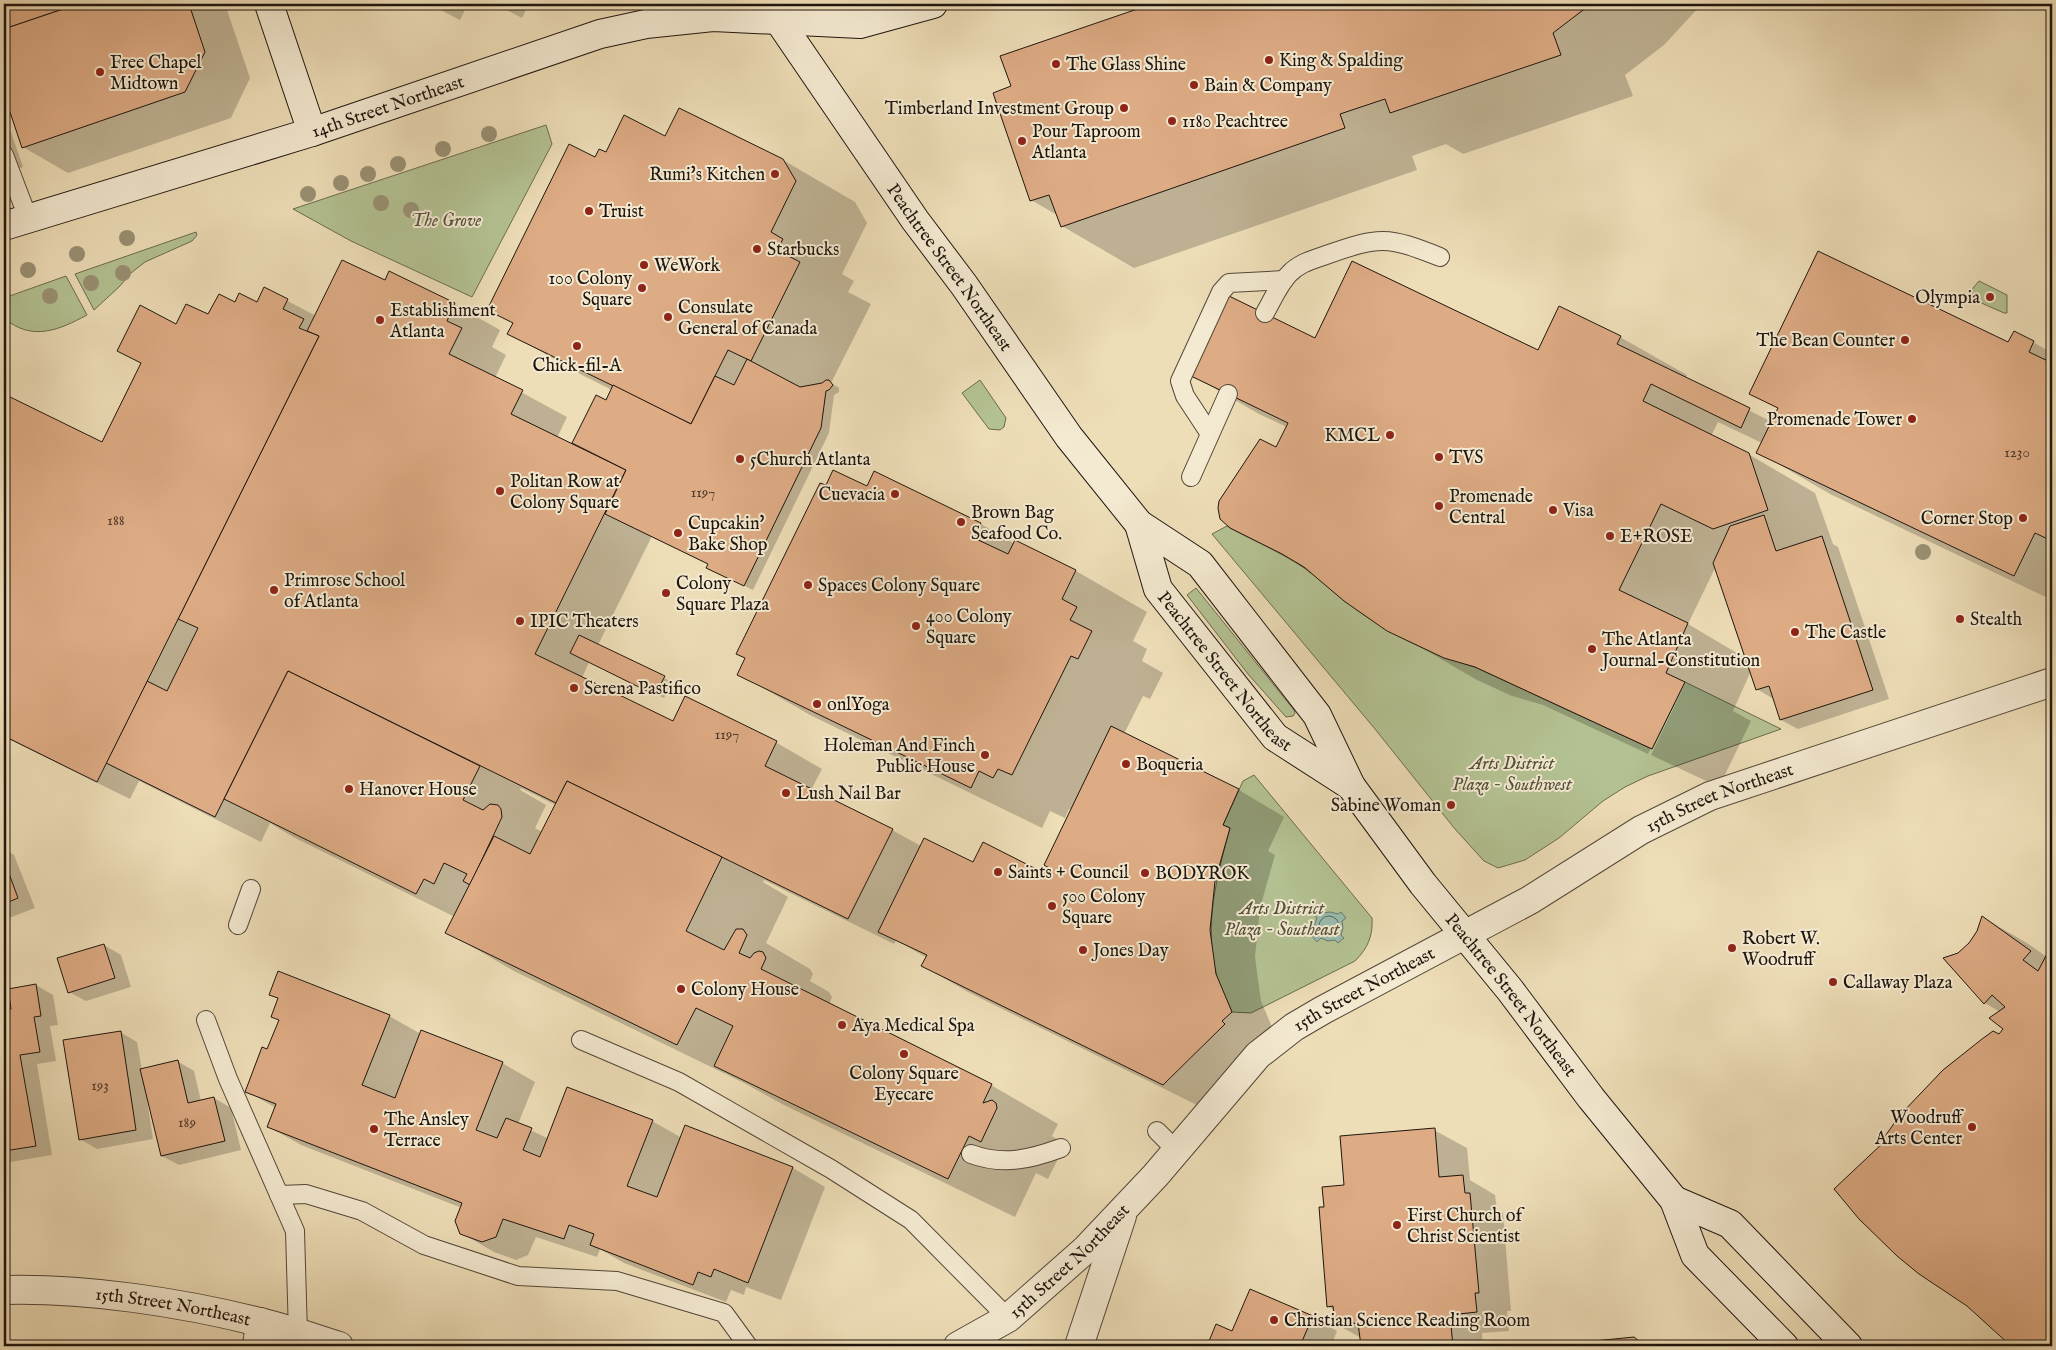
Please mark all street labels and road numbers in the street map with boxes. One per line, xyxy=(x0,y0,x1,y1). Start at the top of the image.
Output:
street label: 14th Street Northeast xyxy=(309,71,467,144)
street label: Peachtree Street Northeast xyxy=(881,180,1016,356)
street label: Peachtree Street Northeast xyxy=(1151,587,1296,758)
street label: 15th Street Northeast xyxy=(1643,759,1797,839)
street label: Peachtree Street Northeast xyxy=(1439,909,1581,1082)
street label: 15th Street Northeast xyxy=(1290,943,1439,1038)
street label: 15th Street Northeast xyxy=(1005,1200,1135,1324)
street label: 15th Street Northeast xyxy=(94,1284,253,1332)

